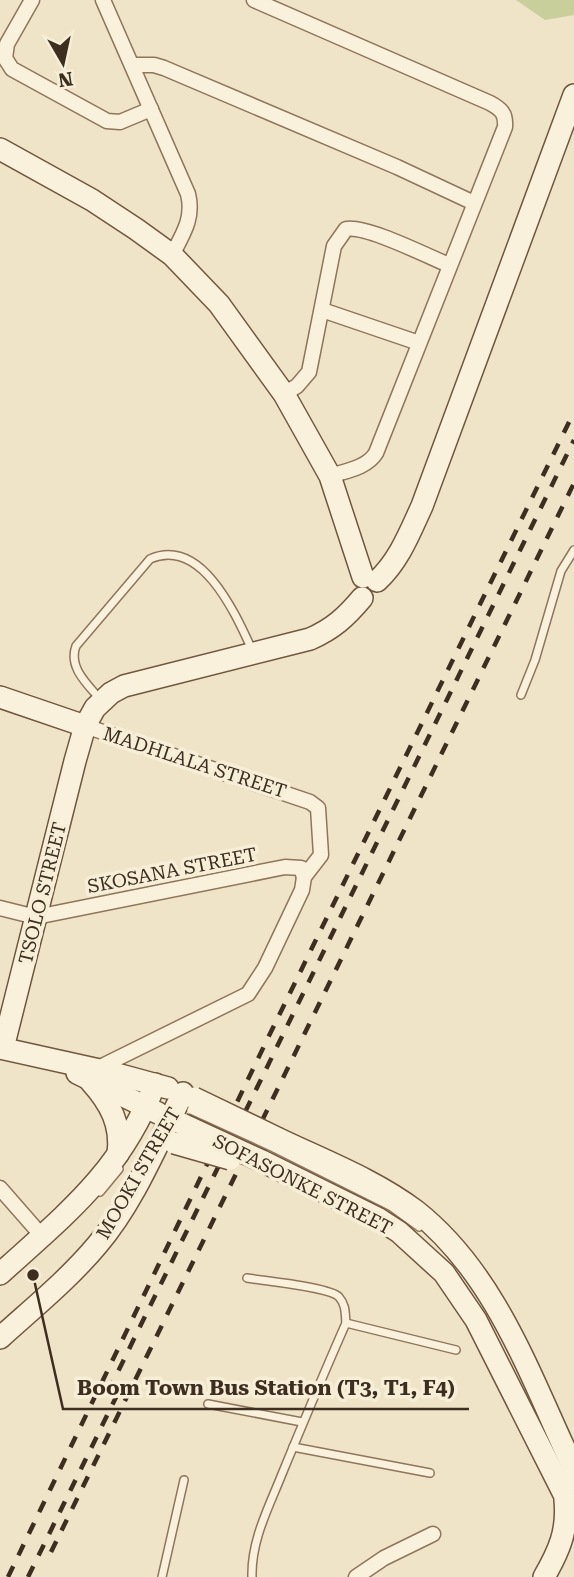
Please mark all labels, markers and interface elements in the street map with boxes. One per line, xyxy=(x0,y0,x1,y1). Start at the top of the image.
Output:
north arrow xyxy=(28,28,98,98)
text: N xyxy=(56,67,75,92)
street label: MADHLALA STREET xyxy=(100,722,289,803)
street label: TSOLO STREET xyxy=(14,820,71,966)
street label: SKOSANA STREET xyxy=(85,843,259,898)
street label: MOOKI STREET xyxy=(91,1103,185,1243)
street label: SOFASONKE STREET xyxy=(209,1129,396,1240)
callout: Boom Town Bus Station (T3, T1, F4) xyxy=(63,1367,469,1409)
text: Boom Town Bus Station (T3, T1, F4) xyxy=(77,1376,455,1400)

